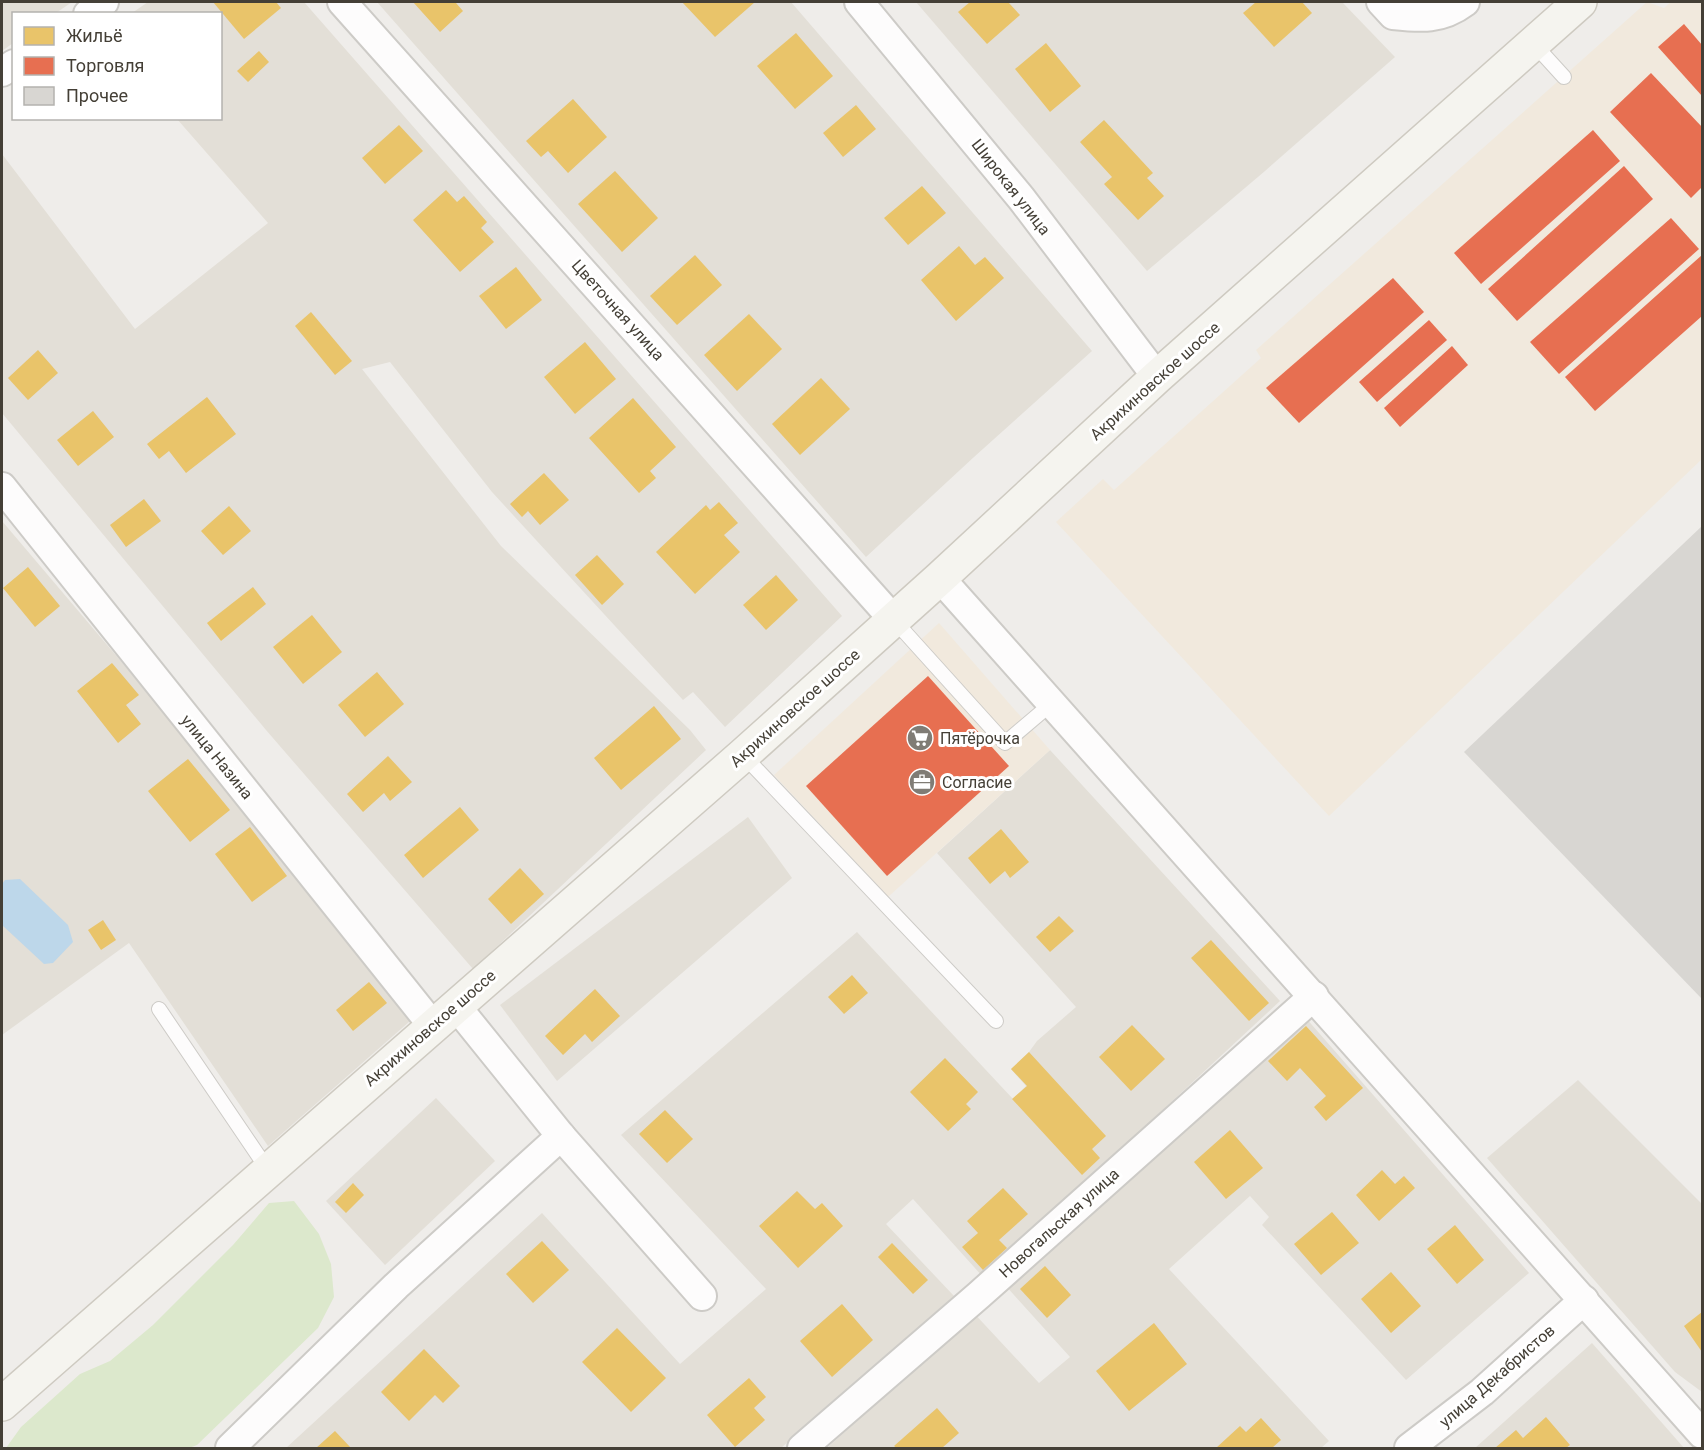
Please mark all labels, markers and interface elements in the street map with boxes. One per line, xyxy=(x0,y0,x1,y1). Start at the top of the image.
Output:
legend xyxy=(12,12,222,120)
text: Жильё xyxy=(66,25,122,46)
text: Торговля xyxy=(66,55,144,76)
text: Прочее xyxy=(66,85,128,106)
street label: Широкая улица xyxy=(968,135,1054,239)
street label: Цветочная улица xyxy=(568,256,668,364)
street label: Акрихиновское шоссе xyxy=(1086,318,1224,444)
street label: Акрихиновское шоссе xyxy=(726,645,864,771)
street label: улица Назина xyxy=(177,711,257,803)
supermarket icon: Пятёрочка xyxy=(905,723,935,753)
place label: Пятёрочка xyxy=(940,729,1020,748)
office icon: Согласие xyxy=(907,767,937,797)
place label: Согласие xyxy=(942,773,1012,792)
street label: Акрихиновское шоссе xyxy=(360,966,500,1090)
street label: Новогальская улица xyxy=(995,1164,1123,1282)
street label: улица Декабристов xyxy=(1435,1321,1559,1431)

